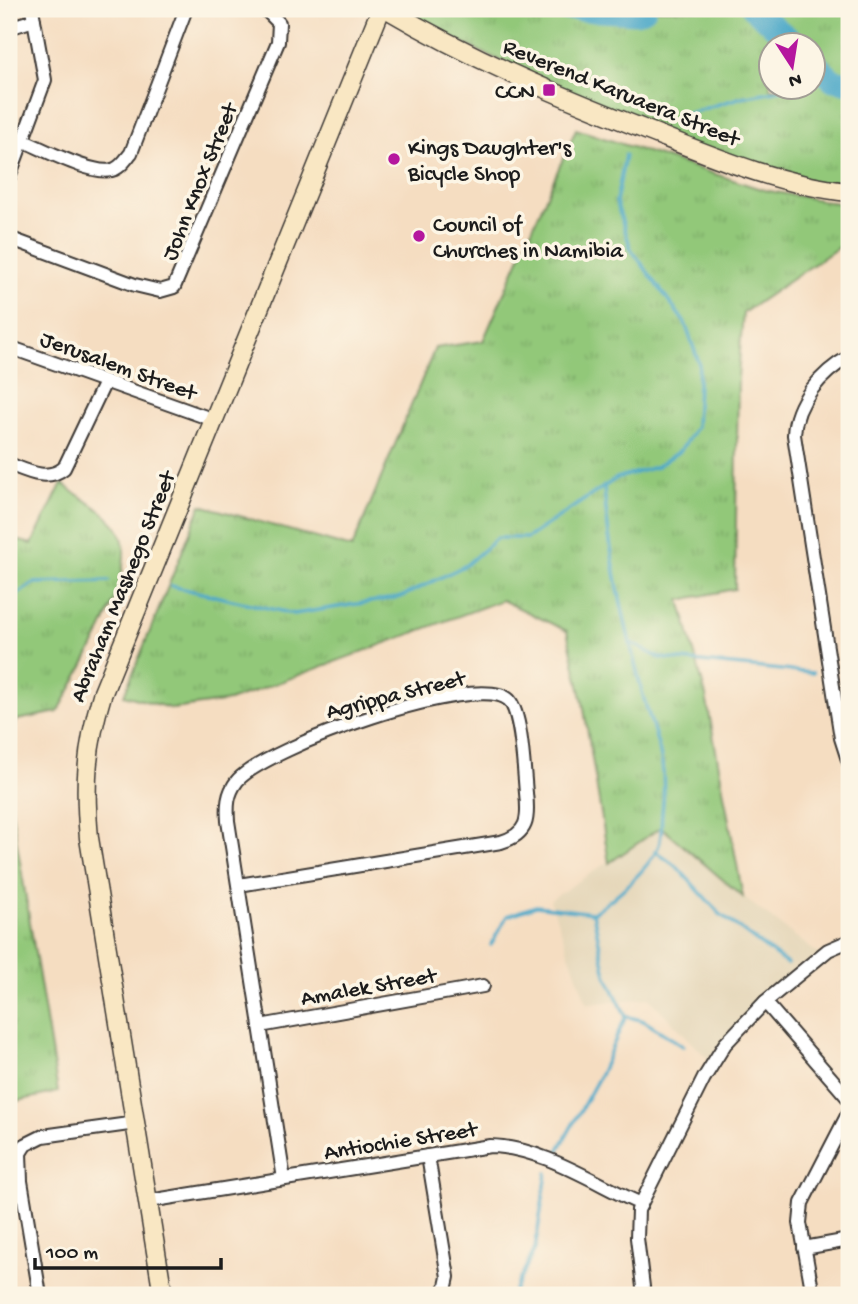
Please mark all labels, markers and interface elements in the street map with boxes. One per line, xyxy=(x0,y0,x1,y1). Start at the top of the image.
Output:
north arrow xyxy=(756,32,826,102)
street label: Reverend Karuaera Street xyxy=(499,34,744,155)
text: N xyxy=(786,67,803,92)
place label: CCN xyxy=(495,80,535,107)
marker: CCN xyxy=(541,82,557,98)
street label: John Knox Street xyxy=(157,98,246,265)
place label: Kings Daughter's Bicycle Shop xyxy=(407,136,572,189)
marker: Kings Daughter's Bicycle Shop xyxy=(386,151,402,167)
place label: Council of Churches in Namibia xyxy=(433,213,624,266)
marker: Council of Churches in Namibia xyxy=(411,228,427,244)
street label: Jerusalem Street xyxy=(36,327,201,409)
street label: Abraham Mashego Street xyxy=(66,466,184,707)
street label: Agrippa Street xyxy=(324,666,470,727)
street label: Amalek Street xyxy=(299,963,440,1014)
street label: Antiochie Street xyxy=(322,1117,481,1168)
scale bar xyxy=(35,1227,220,1271)
text: 100 m xyxy=(45,1242,98,1267)

